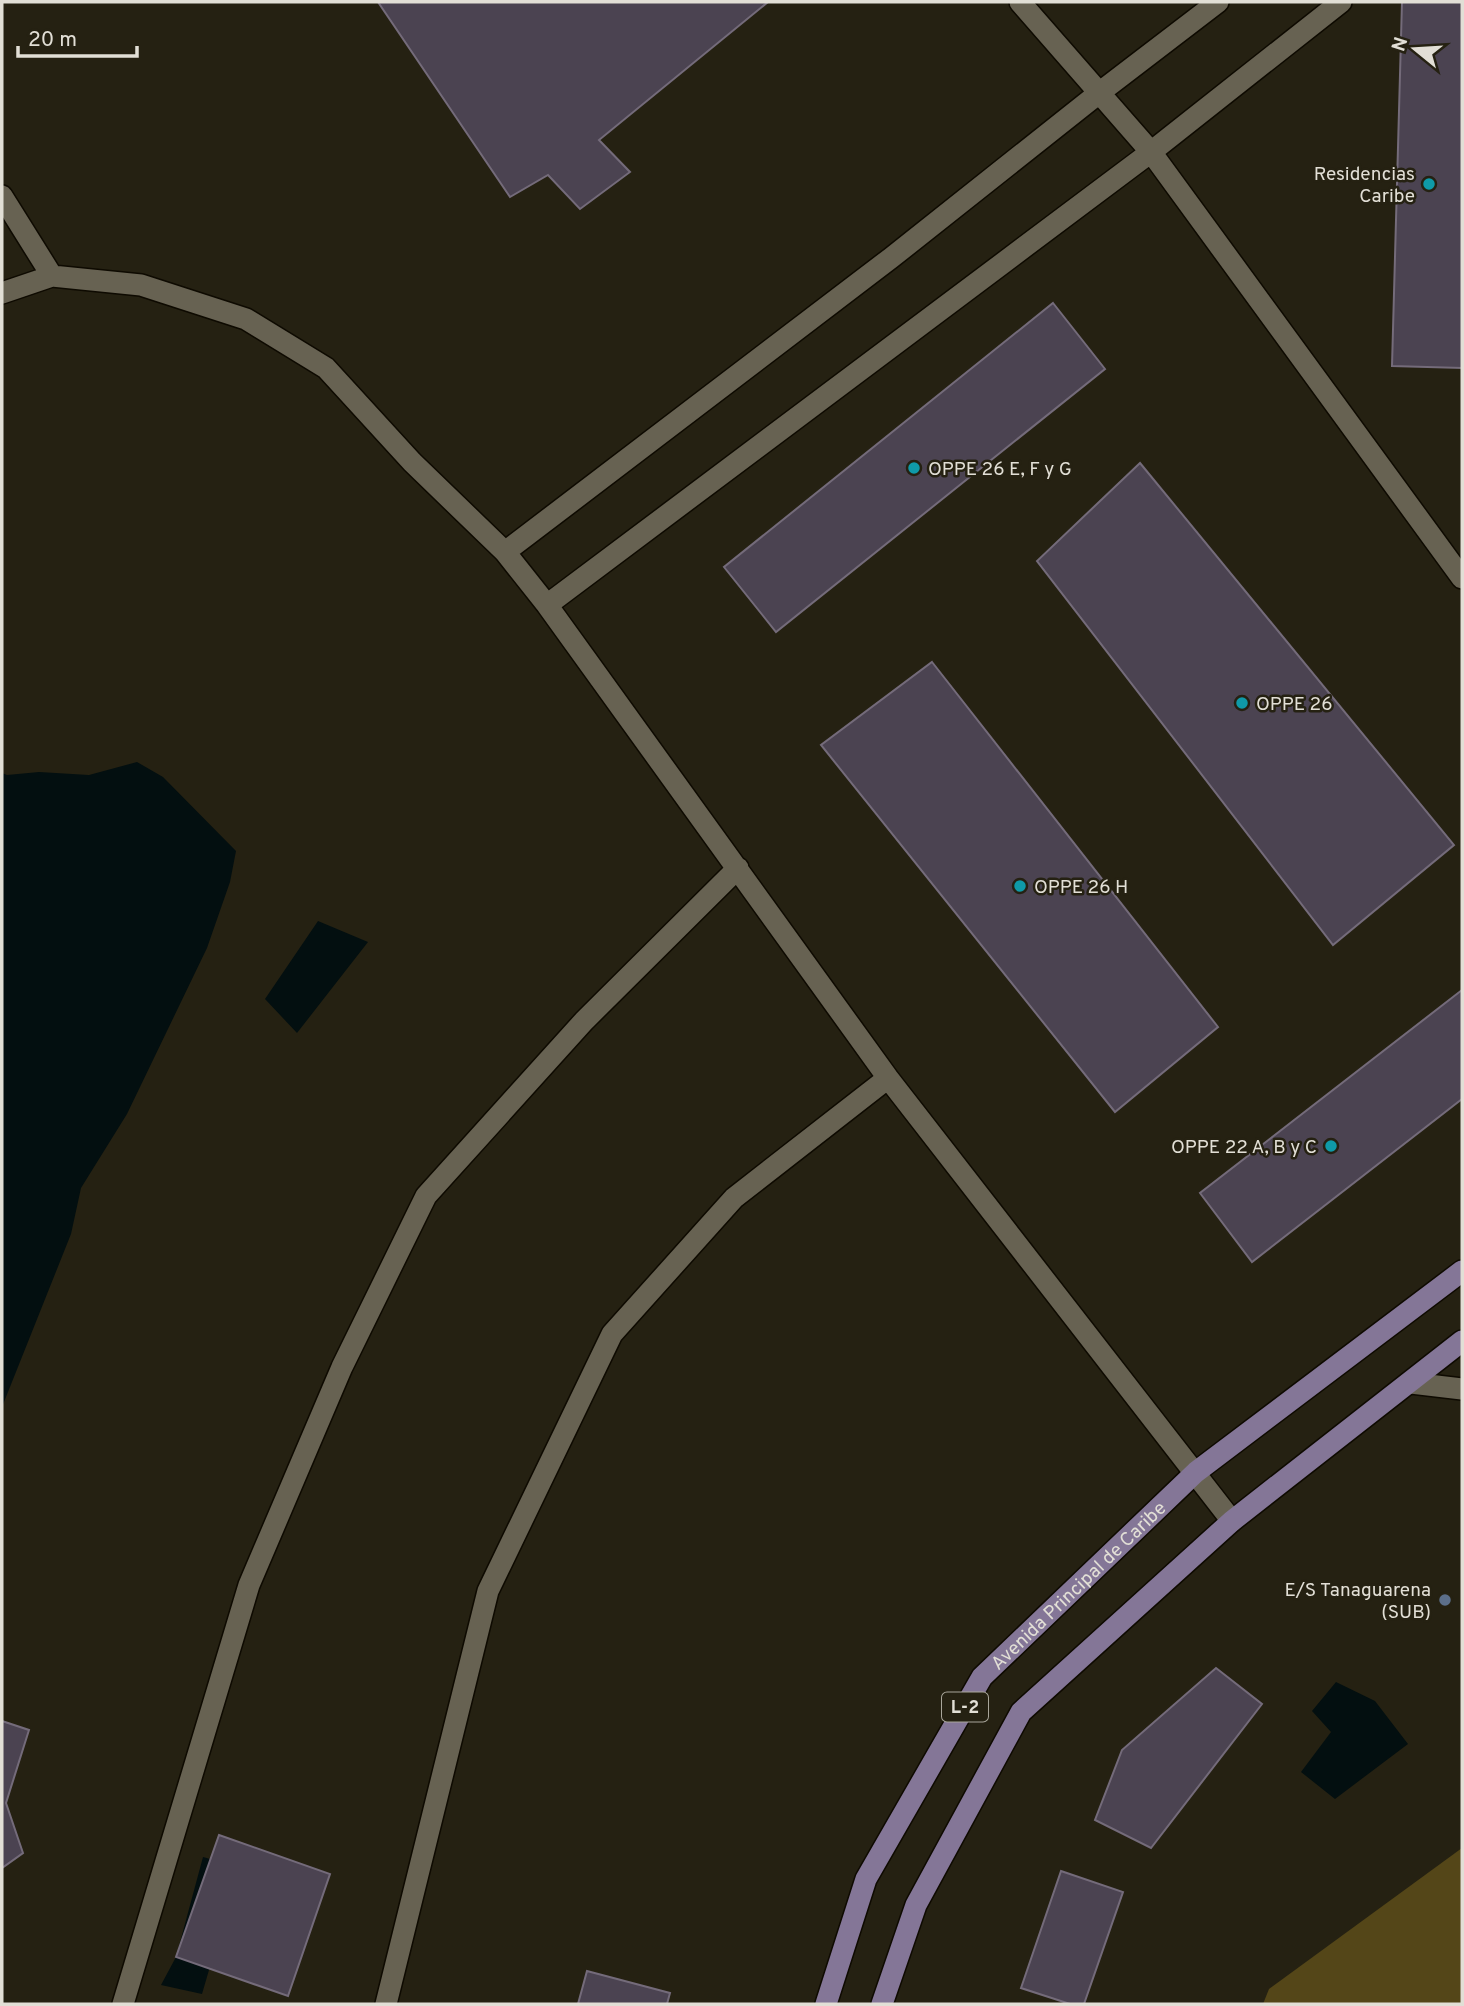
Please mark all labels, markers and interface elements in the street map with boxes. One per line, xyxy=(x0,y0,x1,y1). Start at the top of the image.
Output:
scale bar xyxy=(18,14,136,58)
north arrow xyxy=(1380,14,1450,84)
text: 20 m xyxy=(28,27,77,54)
text: N xyxy=(1387,34,1414,55)
place label: Residencias Caribe xyxy=(1314,163,1415,209)
marker: Residencias Caribe xyxy=(1421,176,1437,192)
place label: OPPE 26 E, F y G xyxy=(928,458,1072,482)
marker: OPPE 26 E, F y G xyxy=(906,460,922,476)
place label: OPPE 26 xyxy=(1256,693,1333,717)
marker: OPPE 26 xyxy=(1234,695,1250,711)
place label: OPPE 26 H xyxy=(1034,876,1128,900)
marker: OPPE 26 H xyxy=(1012,878,1028,894)
place label: OPPE 22 A, B y C xyxy=(1171,1136,1317,1160)
marker: OPPE 22 A, B y C xyxy=(1323,1138,1339,1154)
street label: Avenida Principal de Caribe xyxy=(987,1497,1172,1676)
place label: E/S Tanaguarena (SUB) xyxy=(1284,1579,1431,1625)
marker: E/S Tanaguarena (SUB) xyxy=(1437,1592,1453,1608)
road number: L-2 xyxy=(942,1692,988,1722)

